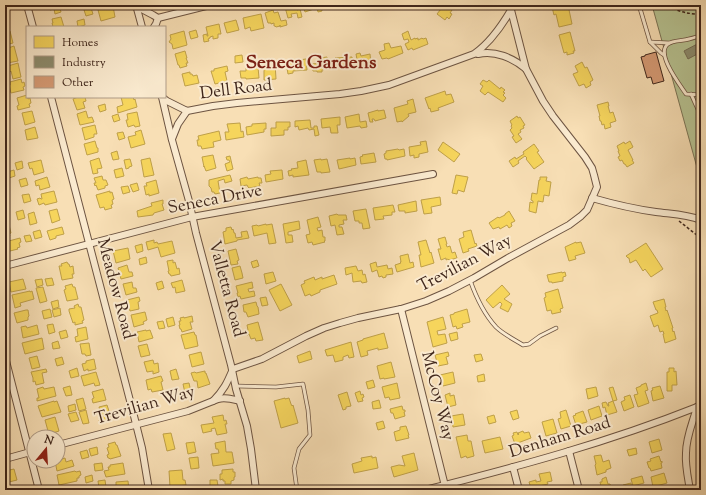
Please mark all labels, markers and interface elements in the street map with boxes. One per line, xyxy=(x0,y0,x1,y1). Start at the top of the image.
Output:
legend xyxy=(26,26,166,98)
text: Homes xyxy=(62,34,98,52)
district label: Seneca Gardens xyxy=(246,50,377,77)
text: Industry xyxy=(62,54,106,72)
text: Other xyxy=(62,74,94,92)
street label: Dell Road xyxy=(198,74,274,106)
street label: Seneca Drive xyxy=(166,179,264,221)
street label: Trevilian Way xyxy=(414,229,517,299)
street label: Meadow Road xyxy=(90,236,140,343)
street label: Valletta Road xyxy=(202,238,251,340)
street label: McCoy Way xyxy=(414,349,460,444)
street label: Trevilian Way xyxy=(92,380,198,432)
street label: Denham Road xyxy=(506,411,614,465)
north arrow xyxy=(26,429,66,469)
text: N xyxy=(41,431,56,449)

